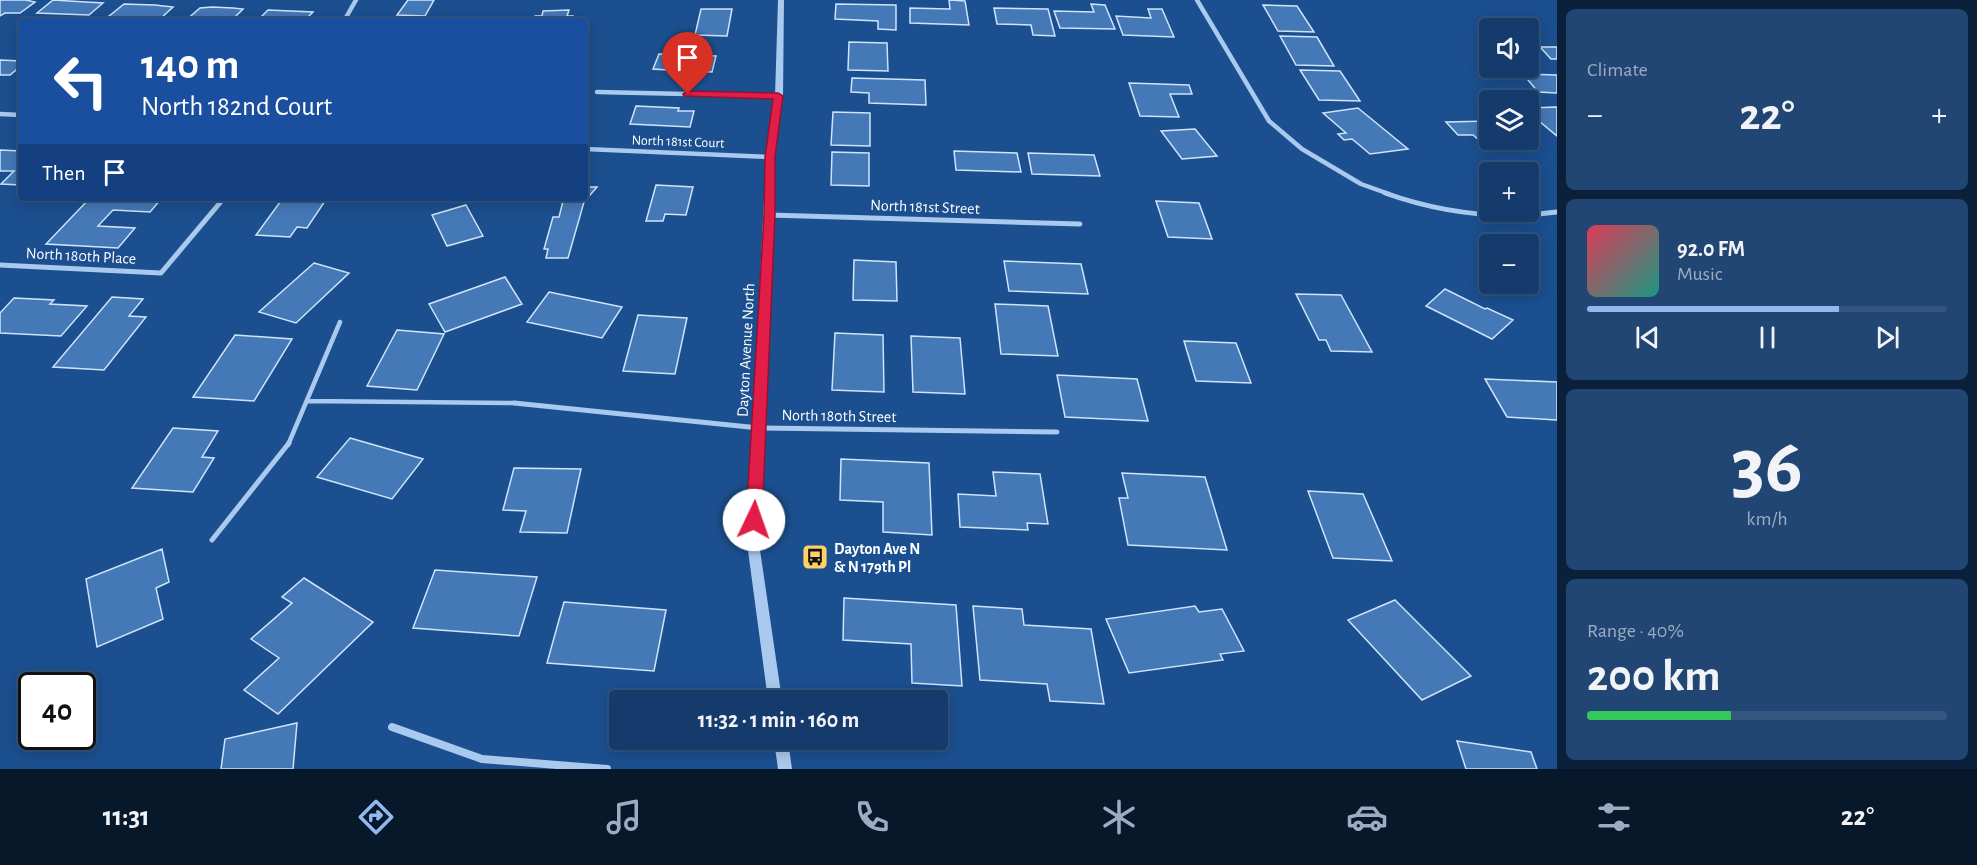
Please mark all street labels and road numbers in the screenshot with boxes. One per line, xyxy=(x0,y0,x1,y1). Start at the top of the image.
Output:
street label: North 181st Court xyxy=(631,133,725,151)
street label: North 181st Street xyxy=(870,197,980,217)
street label: North 180th Place xyxy=(25,245,136,267)
street label: Dayton Avenue North xyxy=(735,283,758,417)
street label: North 180th Street xyxy=(781,407,897,425)

